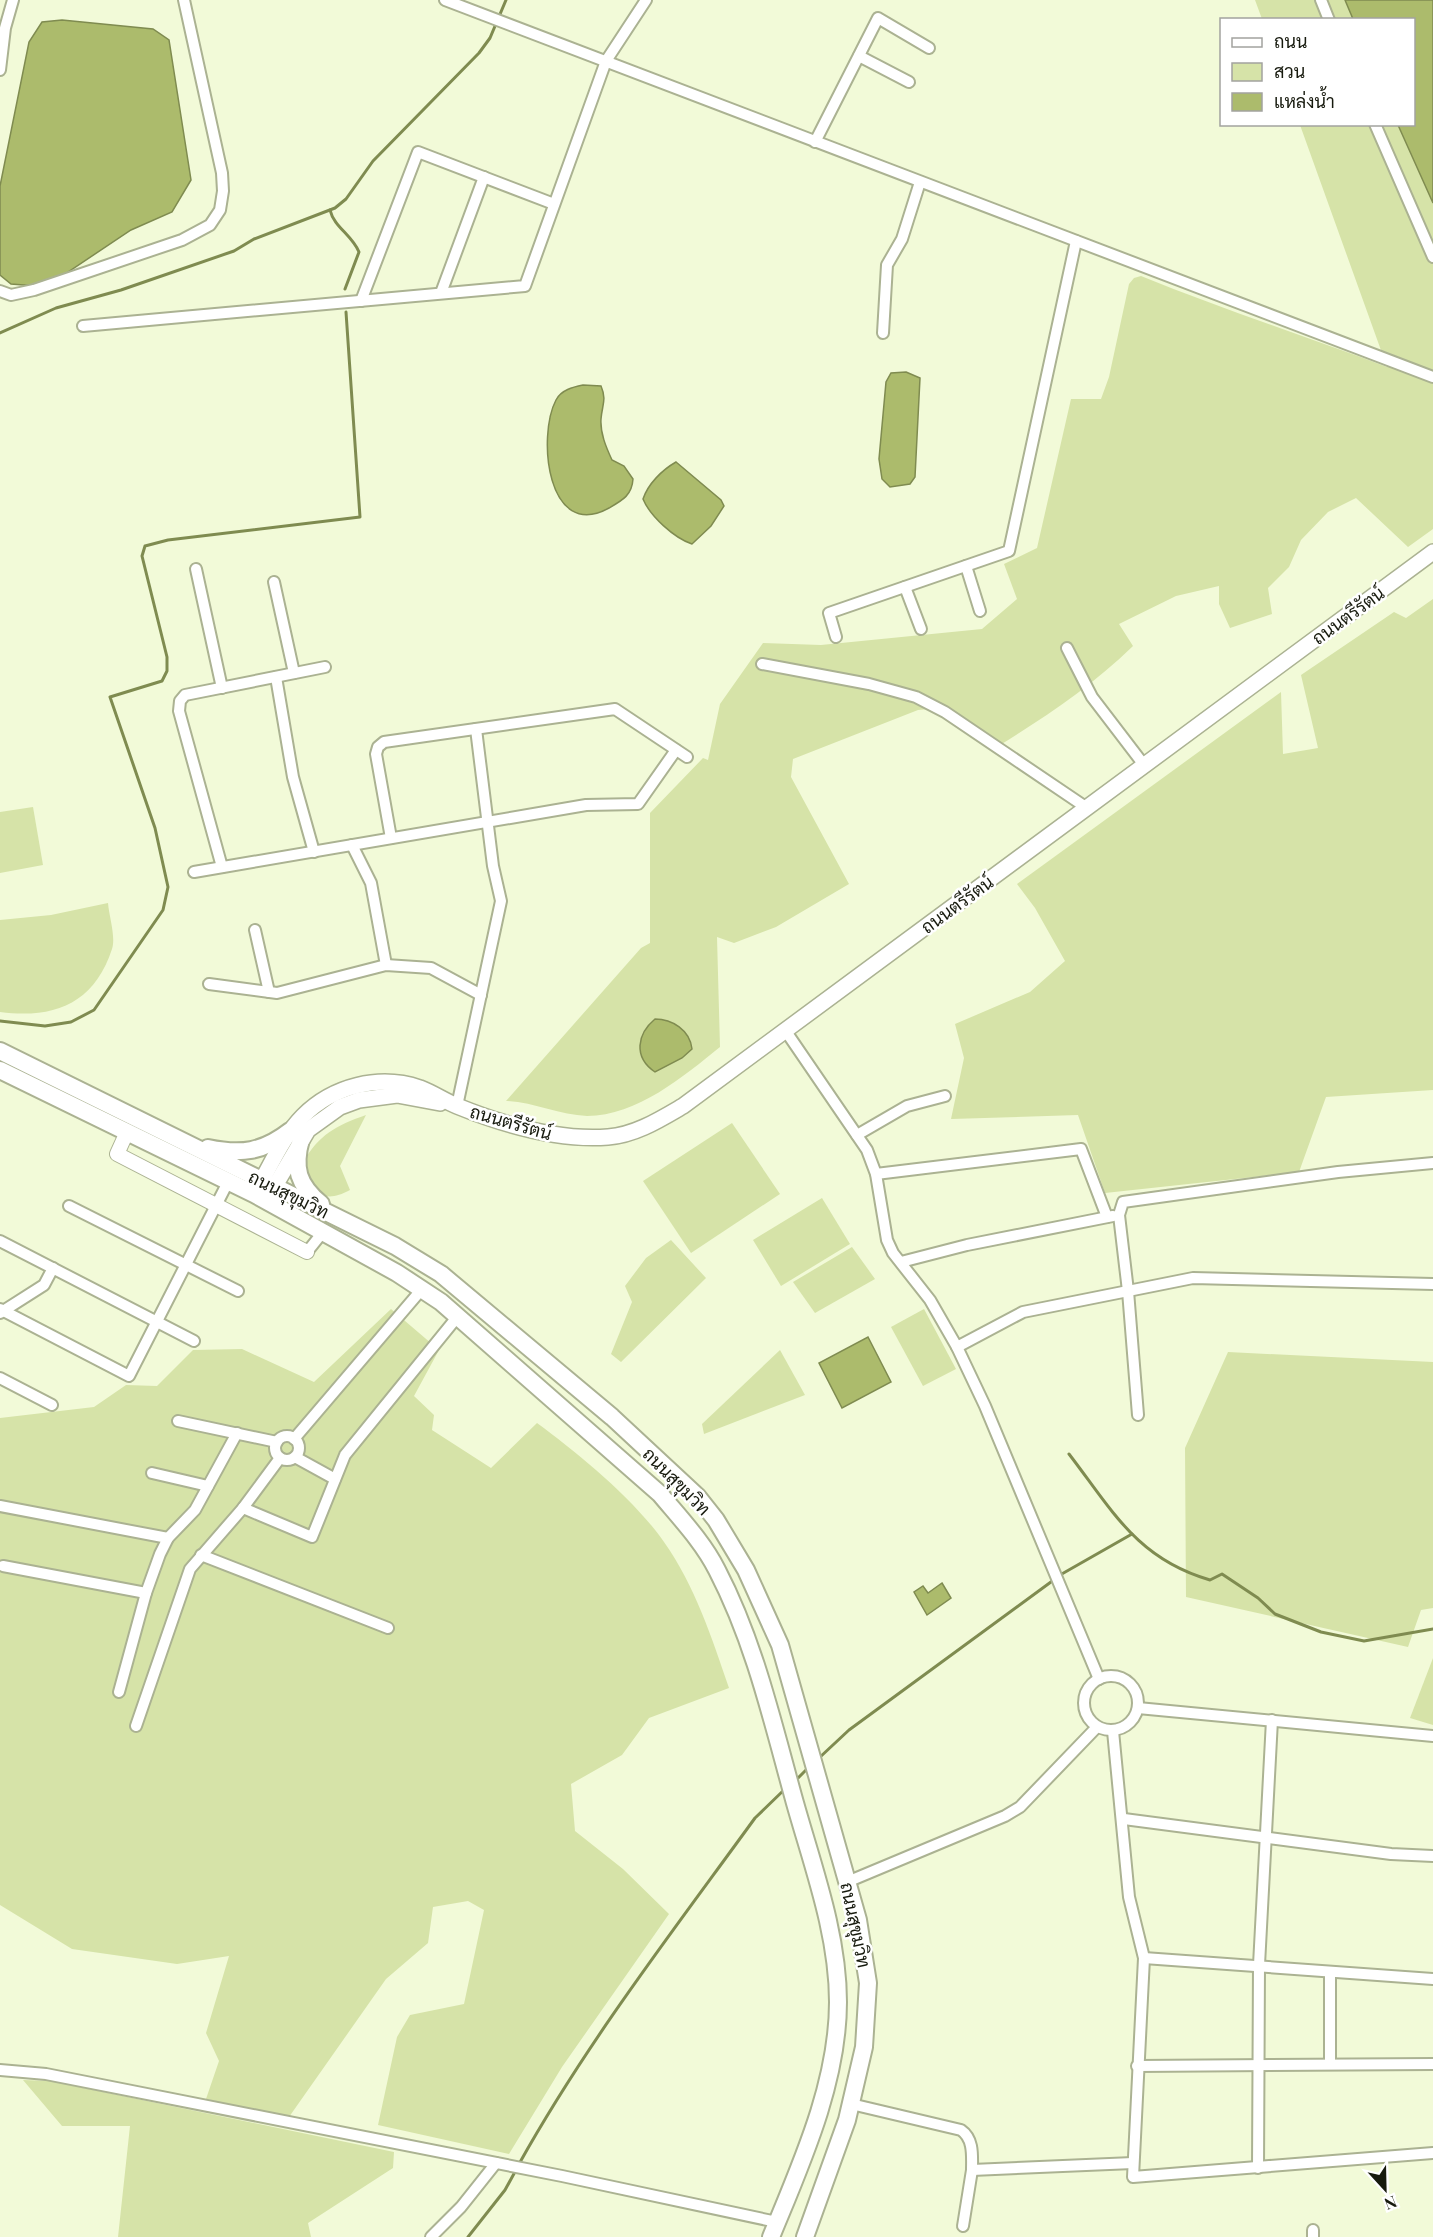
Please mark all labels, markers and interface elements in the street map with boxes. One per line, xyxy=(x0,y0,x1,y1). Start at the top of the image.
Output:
legend xyxy=(1220,18,1415,126)
text: ถนน xyxy=(1274,29,1307,53)
text: สวน xyxy=(1274,59,1305,83)
text: แหล่งน้ำ xyxy=(1274,86,1335,113)
street label: ถนนตรีรัตน์ xyxy=(1307,581,1389,649)
street label: ถนนตรีรัตน์ xyxy=(916,870,998,938)
street label: ถนนตรีรัตน์ xyxy=(467,1099,555,1145)
street label: ถนนสุขุมวิท xyxy=(244,1164,333,1225)
street label: ถนนสุขุมวิท xyxy=(637,1442,716,1521)
street label: ถนนสุขุมวิท xyxy=(834,1880,877,1970)
north arrow xyxy=(1355,2159,1415,2219)
text: N xyxy=(1381,2191,1400,2215)

